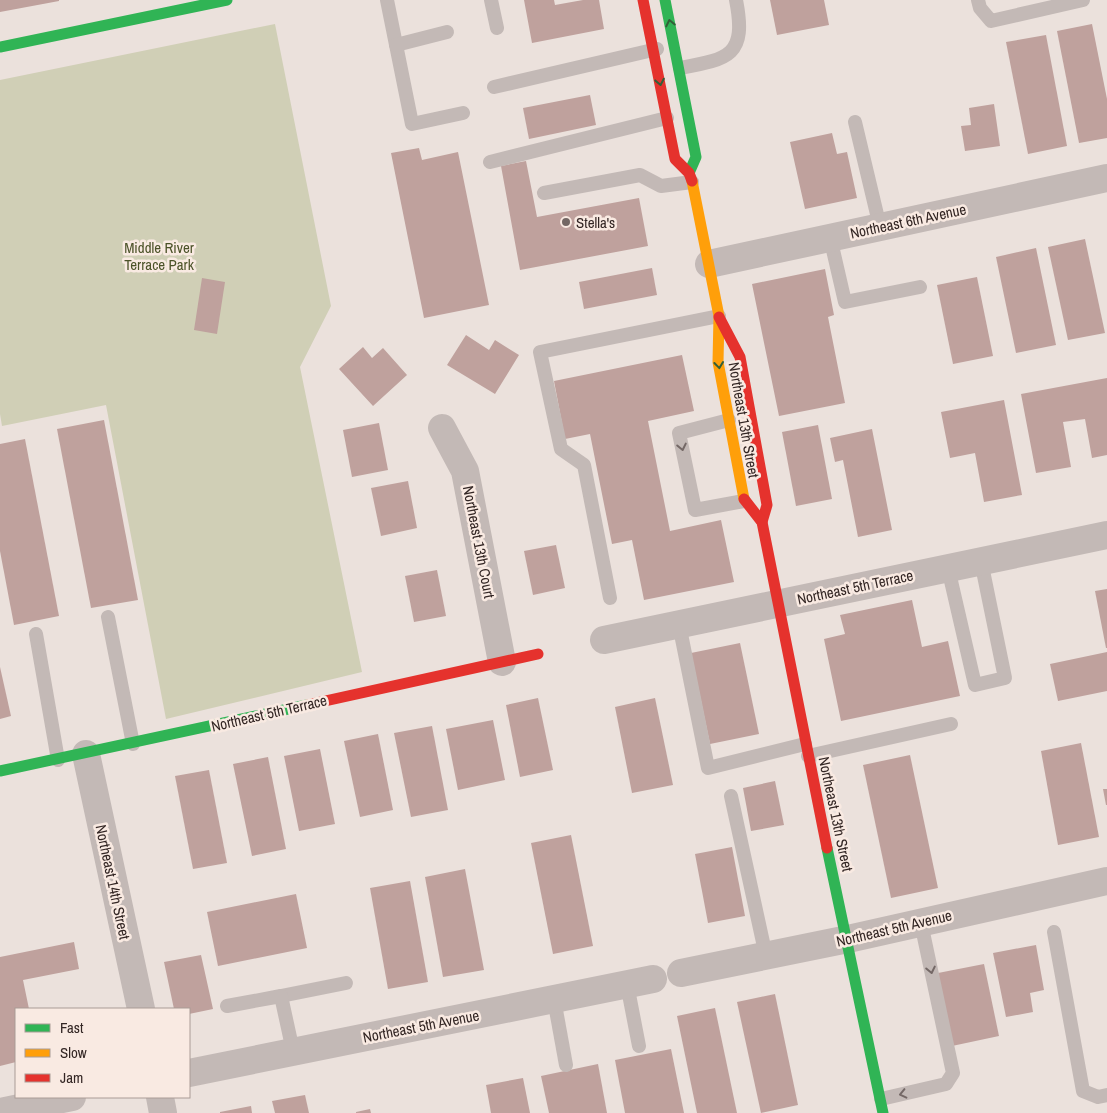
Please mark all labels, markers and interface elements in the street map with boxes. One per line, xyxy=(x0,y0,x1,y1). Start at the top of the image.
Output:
one-way arrow xyxy=(665,18,675,27)
one-way arrow xyxy=(654,78,664,86)
street label: Northeast 6th Avenue xyxy=(848,198,968,244)
place label: Stella's xyxy=(576,212,615,233)
marker: Stella's xyxy=(560,216,572,228)
park label: Middle River Terrace Park xyxy=(124,237,195,275)
one-way arrow xyxy=(713,361,724,369)
street label: Northeast 13th Street xyxy=(724,361,765,480)
one-way arrow xyxy=(676,443,686,452)
street label: Northeast 13th Court xyxy=(458,484,500,601)
street label: Northeast 5th Terrace xyxy=(795,564,915,610)
street label: Northeast 5th Terrace xyxy=(209,689,329,737)
street label: Northeast 13th Street xyxy=(814,755,859,874)
street label: Northeast 14th Street xyxy=(91,823,136,942)
street label: Northeast 5th Avenue xyxy=(834,904,954,952)
one-way arrow xyxy=(925,966,936,975)
street label: Northeast 5th Avenue xyxy=(361,1004,481,1048)
legend xyxy=(15,1008,190,1098)
text: Fast xyxy=(60,1017,84,1038)
text: Slow xyxy=(60,1042,87,1063)
text: Jam xyxy=(60,1067,83,1088)
one-way arrow xyxy=(899,1088,907,1099)

